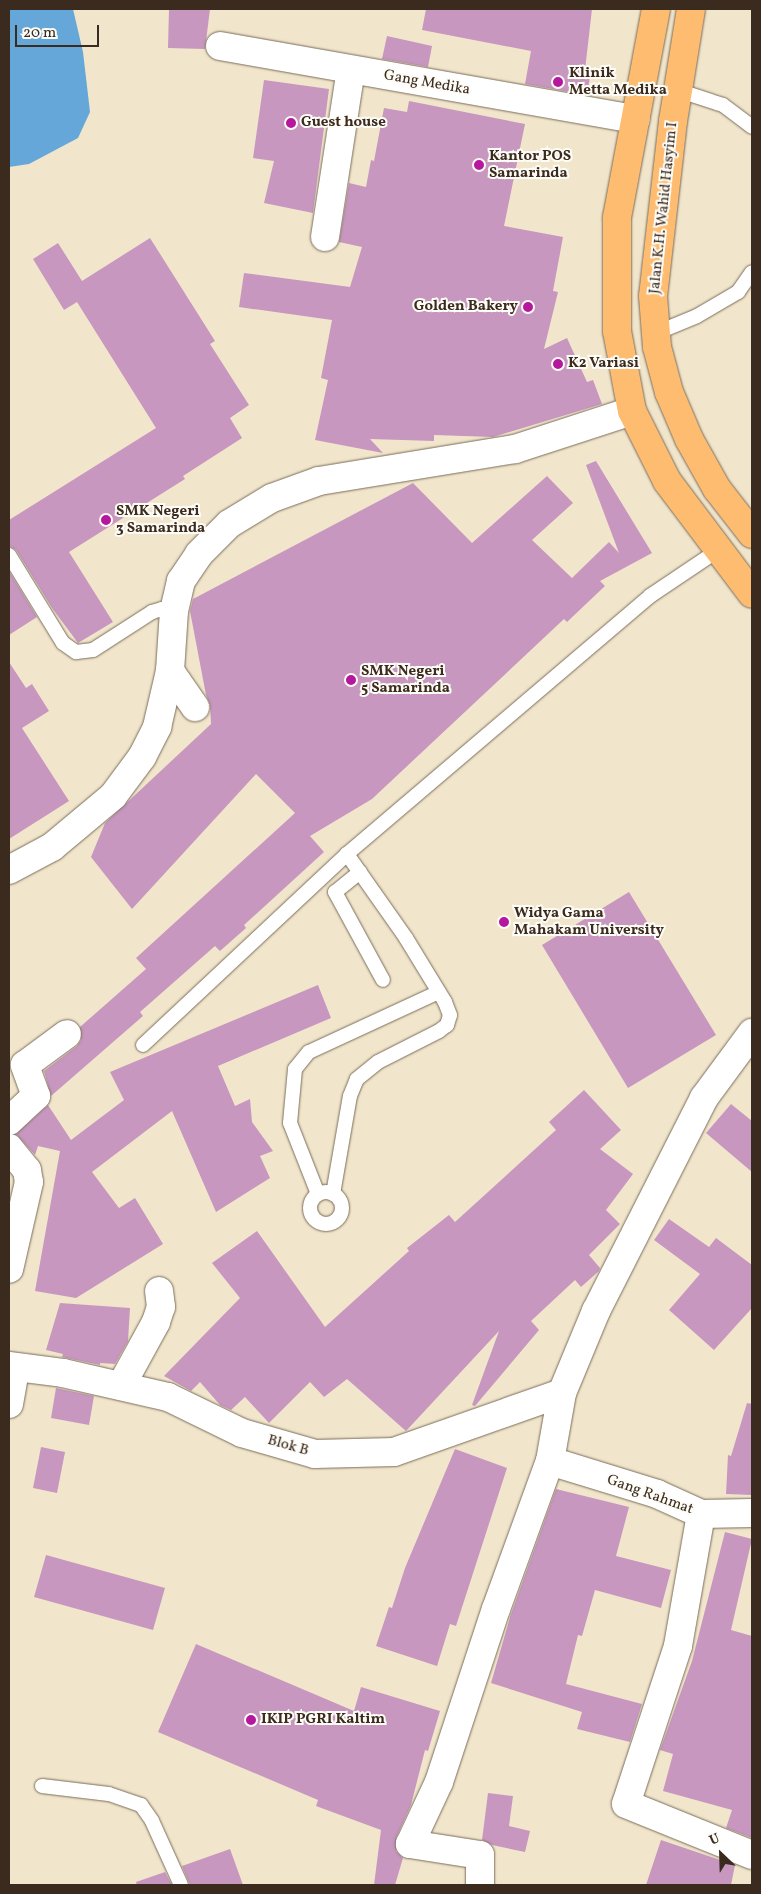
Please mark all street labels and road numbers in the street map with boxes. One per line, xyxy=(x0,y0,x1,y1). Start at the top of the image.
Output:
street label: Gang Medika xyxy=(382,67,472,99)
street label: Jalan K.H. Wahid Hasyim I xyxy=(646,121,682,295)
street label: Blok B xyxy=(265,1432,311,1460)
street label: Gang Rahmat xyxy=(604,1471,696,1519)

